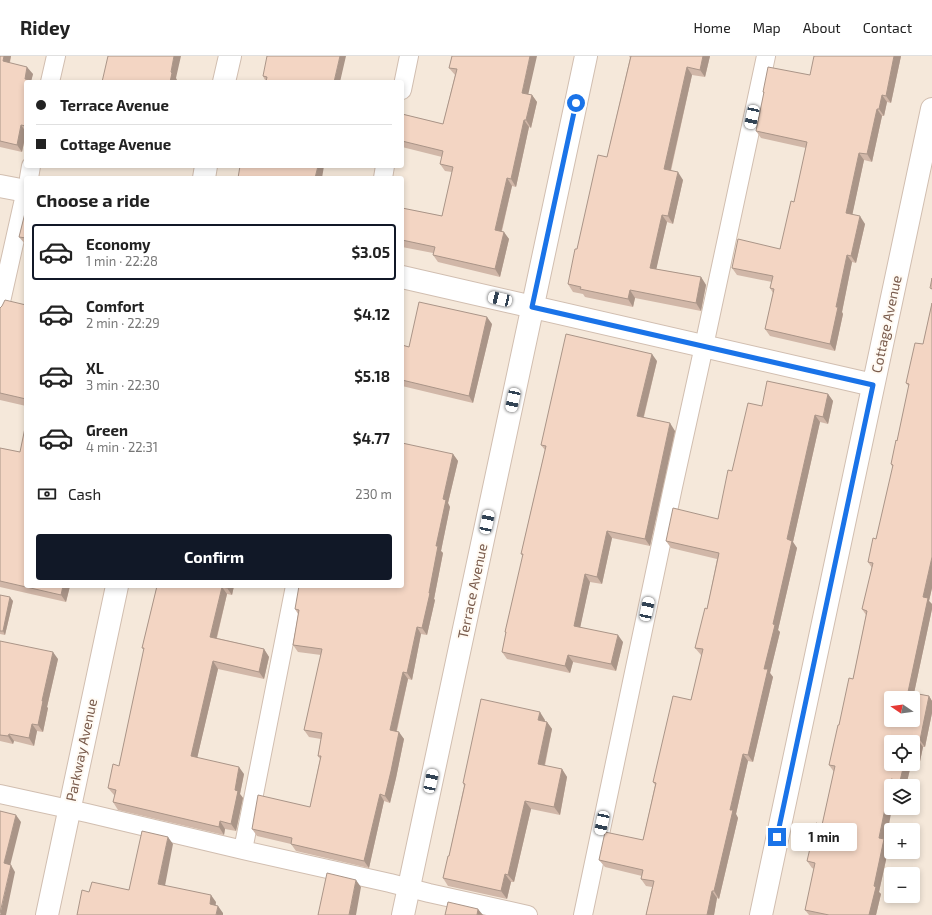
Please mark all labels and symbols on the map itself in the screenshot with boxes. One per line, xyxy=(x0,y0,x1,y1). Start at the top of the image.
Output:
route start xyxy=(567,94,585,112)
car xyxy=(744,104,760,130)
street label: Cottage Avenue xyxy=(867,274,905,374)
car xyxy=(487,290,513,308)
car xyxy=(505,387,521,413)
car xyxy=(479,509,495,535)
street label: Terrace Avenue xyxy=(454,542,490,640)
car xyxy=(639,596,655,622)
north arrow xyxy=(884,691,920,727)
street label: Parkway Avenue xyxy=(62,697,100,803)
car xyxy=(423,768,439,794)
car xyxy=(594,810,610,836)
callout: 1 min xyxy=(791,823,857,851)
route end xyxy=(768,828,786,846)

